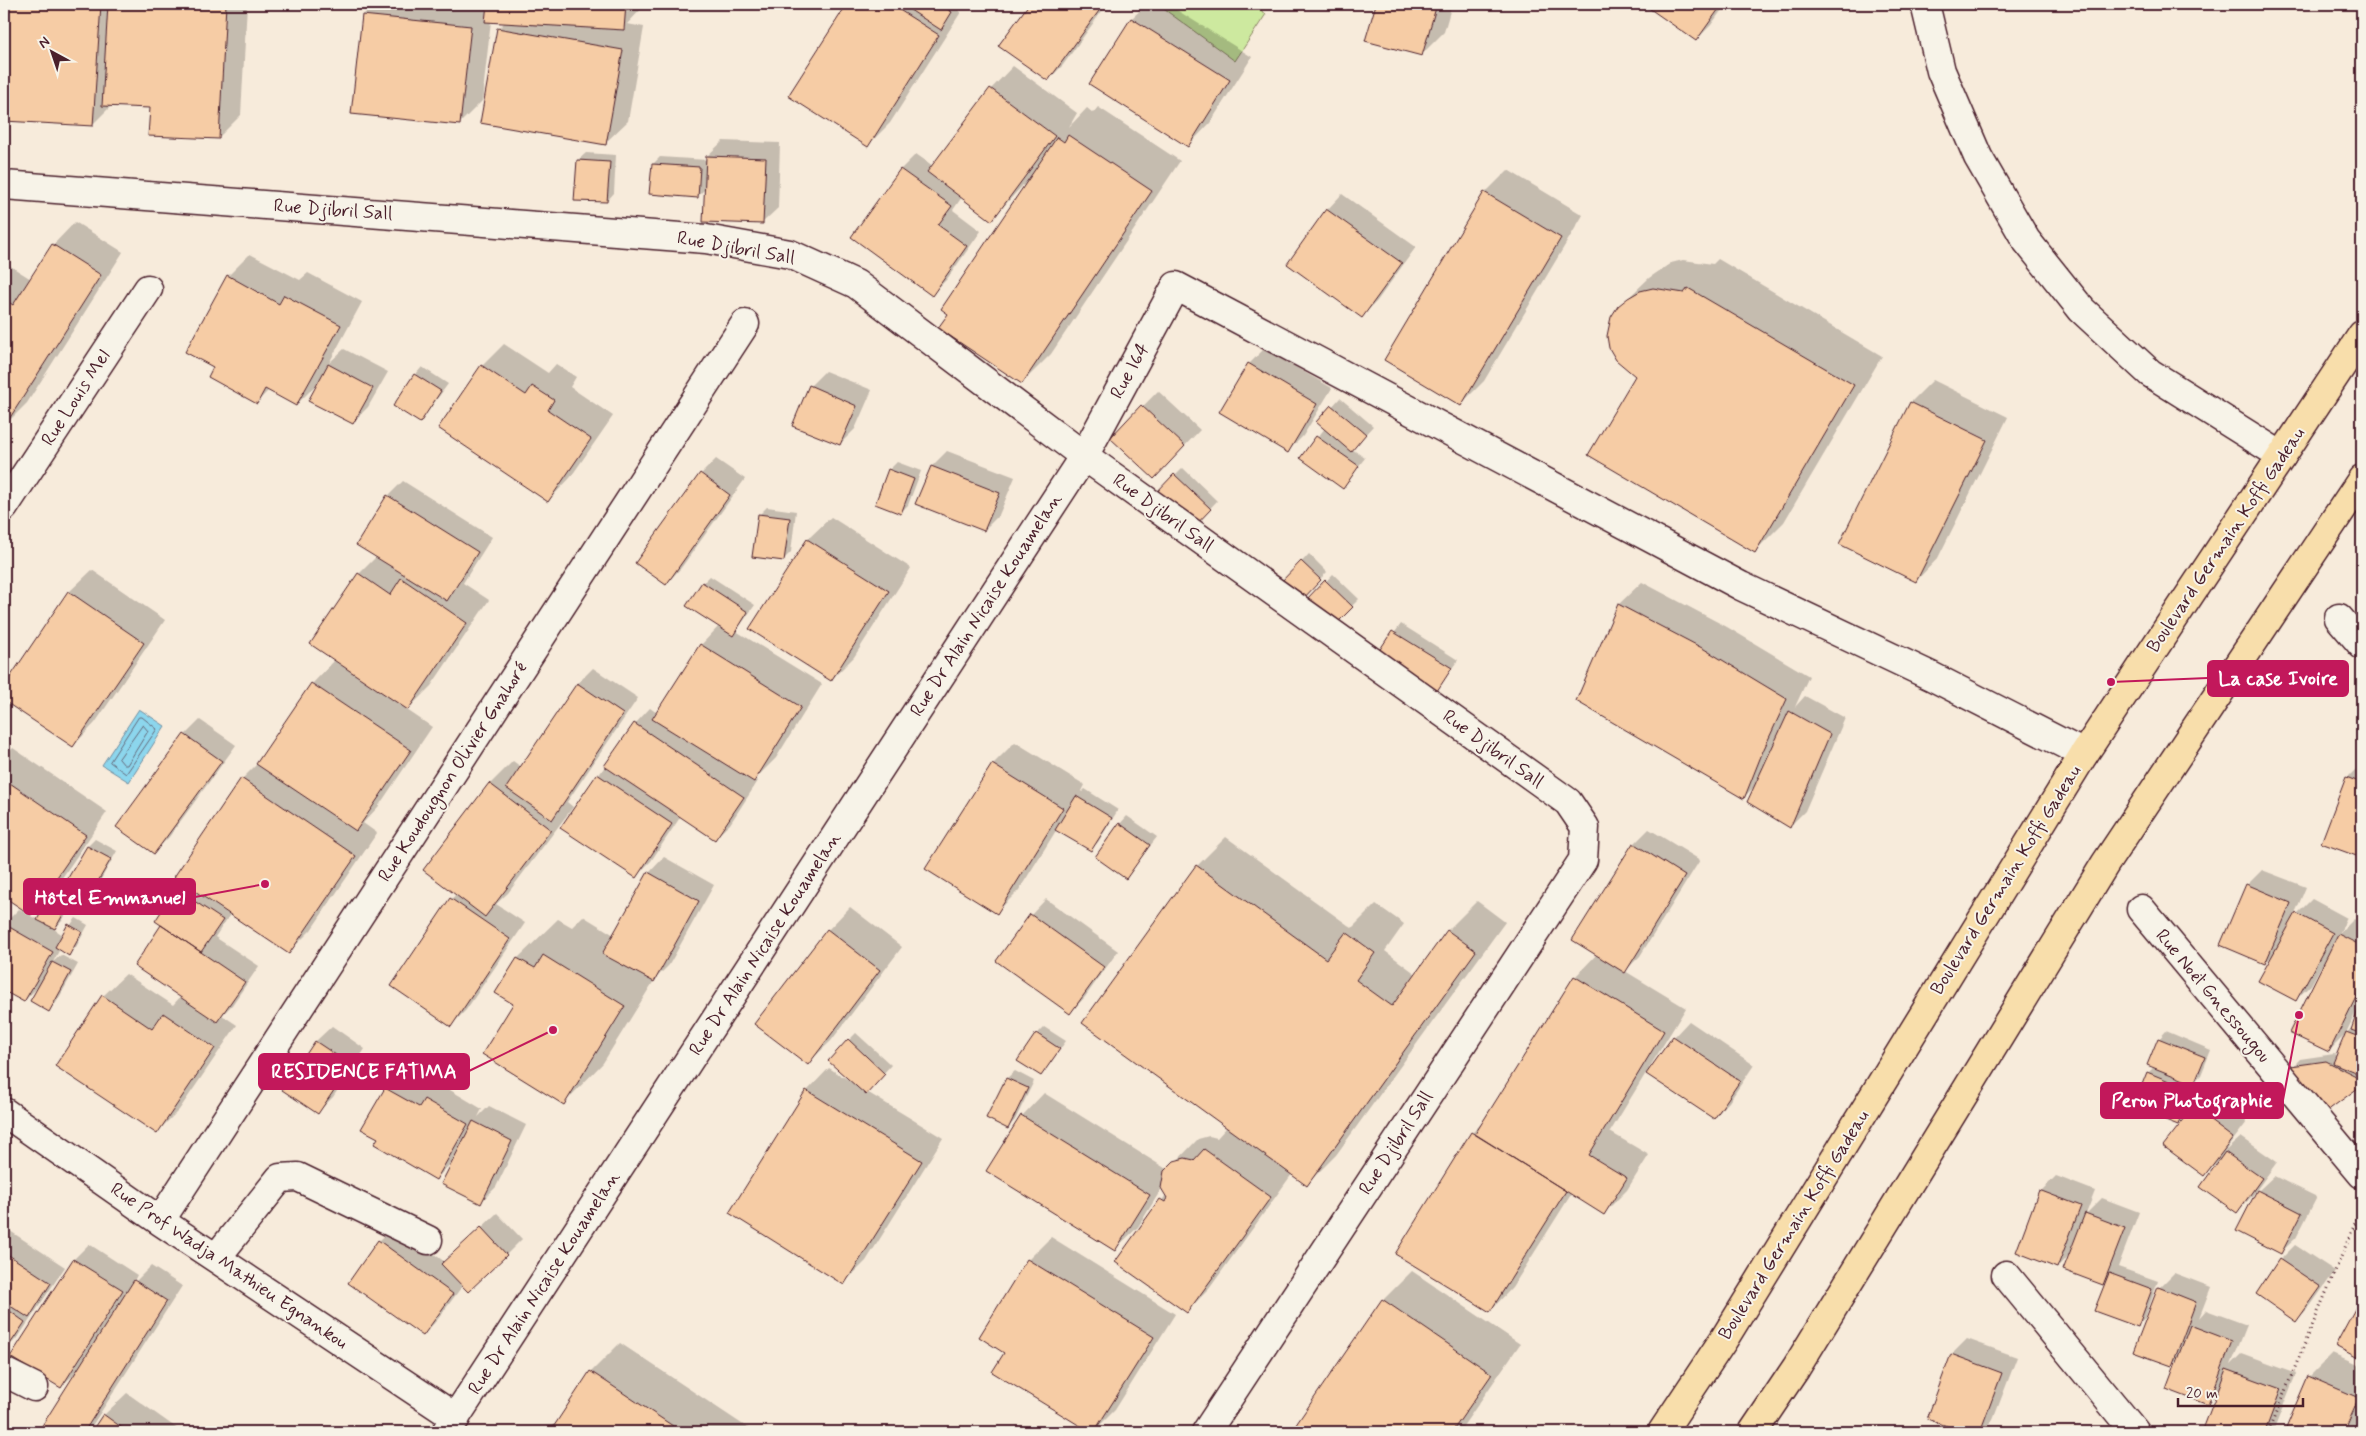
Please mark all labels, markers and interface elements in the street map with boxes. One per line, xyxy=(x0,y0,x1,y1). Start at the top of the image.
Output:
north arrow xyxy=(28,28,78,78)
text: N xyxy=(35,33,54,53)
street label: Rue Djibril Sall xyxy=(273,193,394,228)
street label: Rue Djibril Sall xyxy=(675,225,797,272)
street label: Rue I64 xyxy=(1104,339,1156,403)
street label: Rue Louis Mel xyxy=(36,345,117,451)
street label: Boulevard Germain Koffi Gadeau xyxy=(2141,422,2311,658)
street label: Rue Djibril Sall xyxy=(1107,468,1219,559)
street label: Rue Dr Alain Nicaise Kouamelan xyxy=(904,488,1068,721)
street label: Rue Koudougnon Olivier Gnahoré xyxy=(372,657,535,888)
callout: La case Ivoire xyxy=(2208,661,2348,696)
text: La case Ivoire xyxy=(2218,666,2338,693)
street label: Rue Djibril Sall xyxy=(1437,704,1549,795)
street label: Boulevard Germain Koffi Gadeau xyxy=(1925,760,2087,1000)
street label: Rue Dr Alain Nicaise Kouamelan xyxy=(683,827,847,1060)
callout: Hôtel Emmanuel xyxy=(24,879,195,914)
text: Hôtel Emmanuel xyxy=(35,885,185,912)
street label: Rue Noël Gnessougou xyxy=(2148,924,2276,1069)
callout: RESIDENCE FATIMA xyxy=(259,1054,469,1089)
text: RESIDENCE FATIMA xyxy=(271,1059,457,1086)
callout: Peron Photographie xyxy=(2101,1083,2283,1118)
street label: Rue Djibril Sall xyxy=(1353,1086,1440,1200)
text: Peron Photographie xyxy=(2111,1088,2273,1117)
street label: Boulevard Germain Koffi Gadeau xyxy=(1713,1105,1875,1345)
street label: Rue Dr Alain Nicaise Kouamelan xyxy=(462,1166,626,1399)
street label: Rue Prof Wadja Mathieu Egnankou xyxy=(105,1177,353,1356)
scale bar xyxy=(2178,1376,2304,1408)
text: 20 m xyxy=(2186,1384,2218,1404)

